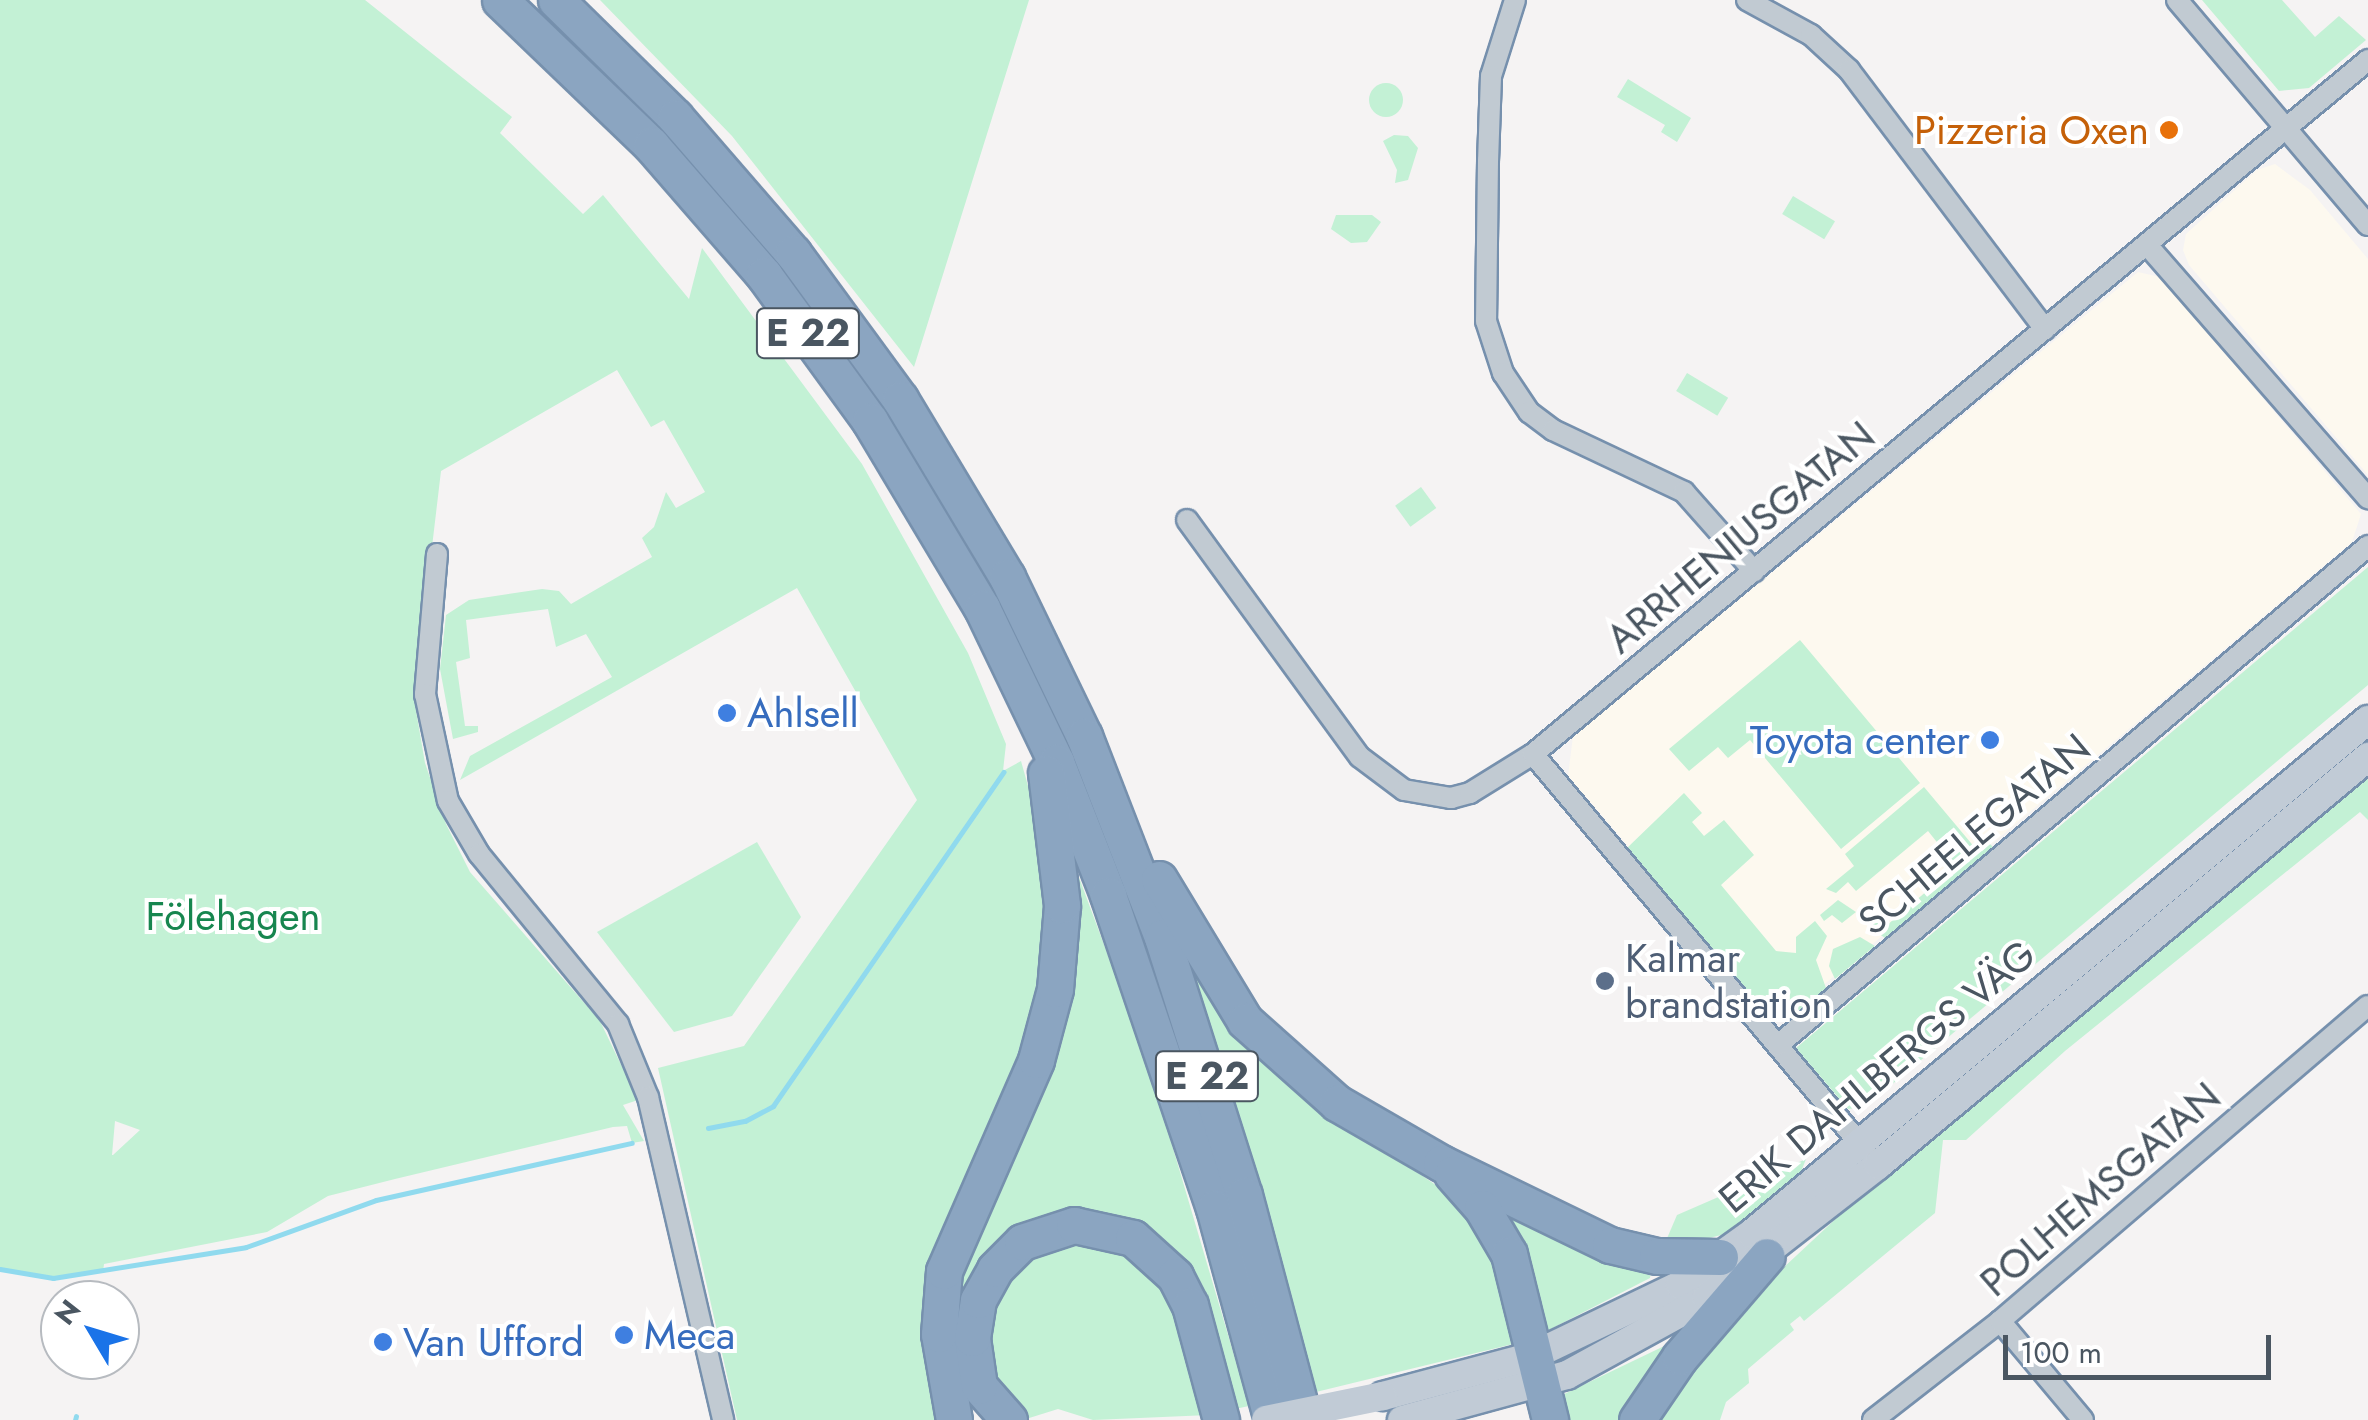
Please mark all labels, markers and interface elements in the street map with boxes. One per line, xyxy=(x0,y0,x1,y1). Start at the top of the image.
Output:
place label: Pizzeria Oxen xyxy=(1914,106,2149,154)
marker: Pizzeria Oxen xyxy=(2158,119,2180,141)
road number: E 22 xyxy=(756,300,860,366)
street label: ARRHENIUSGATAN xyxy=(1596,411,1884,663)
place label: Ahlsell xyxy=(747,689,859,737)
marker: Ahlsell xyxy=(716,702,738,724)
place label: Toyota center xyxy=(1750,716,1970,764)
street label: SCHEELEGATAN xyxy=(1849,723,2099,945)
marker: Toyota center xyxy=(1979,729,2001,751)
park label: Fölehagen xyxy=(145,892,321,940)
street label: ERIK DAHLBERGS VÄG xyxy=(1709,930,2045,1222)
place label: Kalmar brandstation xyxy=(1625,934,1832,1028)
marker: Kalmar brandstation xyxy=(1594,970,1616,992)
road number: E 22 xyxy=(1154,1043,1260,1109)
street label: POLHEMSGATAN xyxy=(1970,1072,2230,1306)
north arrow xyxy=(40,1280,140,1380)
text: N xyxy=(45,1291,91,1334)
place label: Meca xyxy=(644,1311,735,1359)
scale bar xyxy=(2008,1315,2276,1377)
place label: Van Ufford xyxy=(403,1318,584,1366)
marker: Meca xyxy=(613,1324,635,1346)
marker: Van Ufford xyxy=(372,1331,394,1353)
text: 100 m xyxy=(2020,1331,2102,1374)

